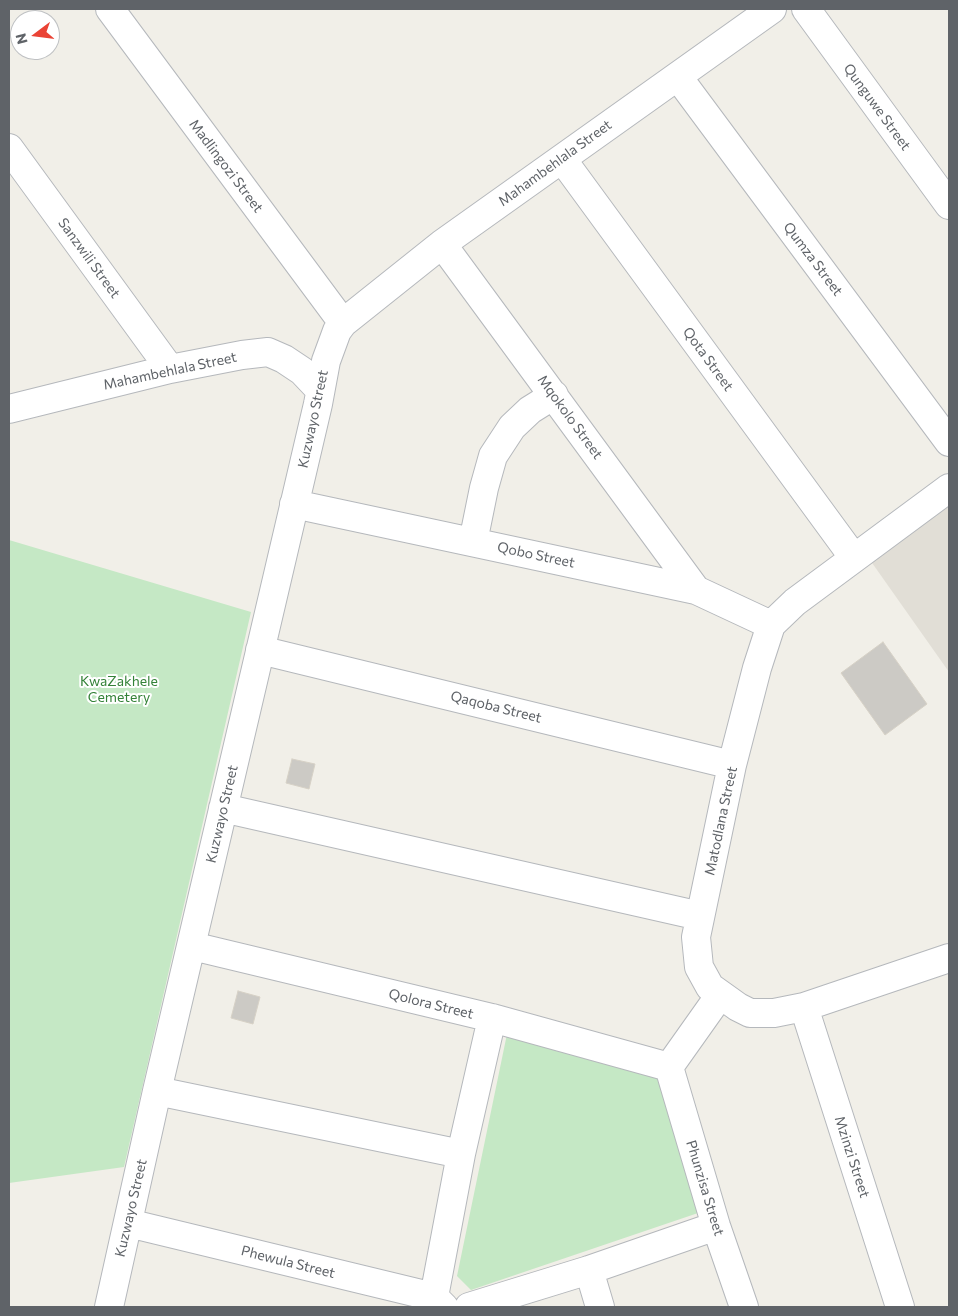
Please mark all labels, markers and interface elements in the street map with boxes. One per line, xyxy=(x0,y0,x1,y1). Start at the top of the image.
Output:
north arrow xyxy=(10,10,60,60)
text: N xyxy=(11,31,31,46)
street label: Qunguwe Street xyxy=(840,60,914,154)
street label: Madlingozi Street xyxy=(185,116,267,216)
street label: Mahambehlala Street xyxy=(495,116,615,210)
street label: Sanzwili Street xyxy=(54,215,124,301)
street label: Qumza Street xyxy=(780,219,846,299)
street label: Qota Street xyxy=(679,324,737,394)
street label: Mahambehlala Street xyxy=(102,349,238,393)
street label: Kuzwayo Street xyxy=(294,368,332,470)
street label: Mqokolo Street xyxy=(534,372,606,462)
street label: Qobo Street xyxy=(496,539,576,571)
park label: KwaZakhele Cemetery xyxy=(80,673,158,706)
street label: Qaqoba Street xyxy=(449,688,543,726)
street label: Kuzwayo Street xyxy=(203,763,241,865)
street label: Matodlana Street xyxy=(701,765,741,877)
street label: Qolora Street xyxy=(387,985,475,1023)
street label: Mzinzi Street xyxy=(831,1114,873,1200)
street label: Phunzisa Street xyxy=(682,1138,728,1238)
street label: Kuzwayo Street xyxy=(112,1157,150,1259)
street label: Phewula Street xyxy=(239,1242,337,1282)

